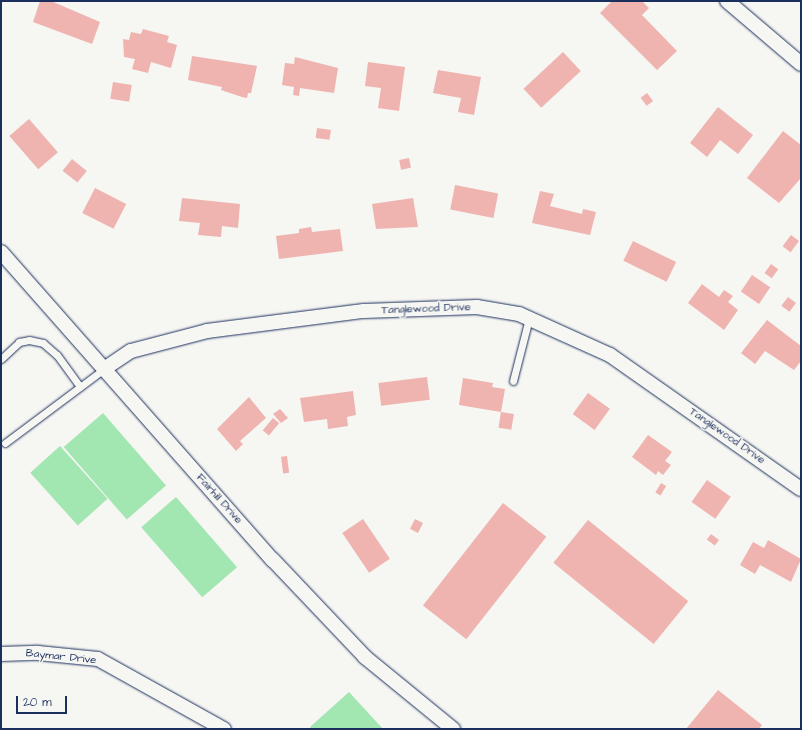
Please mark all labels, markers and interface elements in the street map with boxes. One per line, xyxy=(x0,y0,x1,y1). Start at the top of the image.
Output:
street label: Tanglewood Drive xyxy=(381,301,471,317)
street label: Tanglewood Drive xyxy=(687,405,767,467)
street label: Fairhill Drive xyxy=(193,471,245,527)
street label: Baymar Drive xyxy=(25,647,97,667)
scale bar xyxy=(18,688,69,714)
text: 20 m xyxy=(23,694,52,711)

